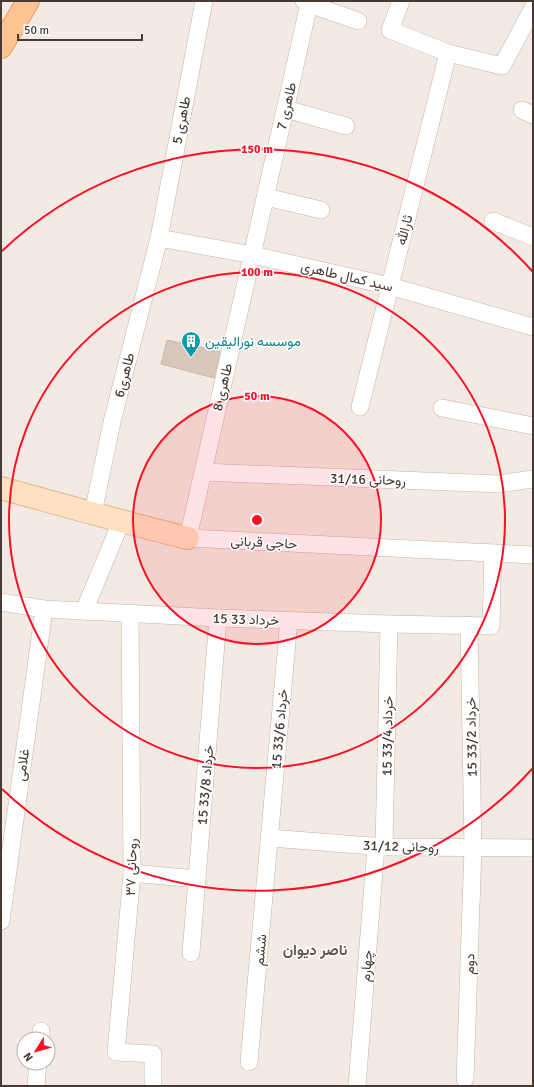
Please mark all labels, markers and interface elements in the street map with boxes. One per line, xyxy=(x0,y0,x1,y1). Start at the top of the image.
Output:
scale bar xyxy=(18,16,142,42)
text: 50 m xyxy=(24,23,49,38)
street label: طاهری 7 xyxy=(273,81,300,132)
street label: طاهری 5 xyxy=(169,95,194,145)
text: 150 m xyxy=(241,142,273,157)
street label: ثارالله xyxy=(393,213,417,247)
street label: سید کمال طاهری xyxy=(299,258,395,296)
text: 100 m xyxy=(241,265,273,280)
building icon: موسسه نورالیقین xyxy=(180,330,202,358)
place label: موسسه نورالیقین xyxy=(205,333,301,350)
street label: طاهری6 xyxy=(111,351,138,399)
street label: طاهری 8 xyxy=(209,362,236,413)
text: 50 m xyxy=(244,389,270,404)
street label: روحانی 31/16 xyxy=(330,470,407,489)
centre of rings xyxy=(250,513,264,527)
street label: حاجی قربانی xyxy=(230,532,298,553)
street label: 15 خرداد 33 xyxy=(212,610,280,629)
street label: 15 خرداد 33/6 xyxy=(268,688,291,770)
street label: 15 خرداد 33/4 xyxy=(378,696,397,776)
street label: 15 خرداد 33/2 xyxy=(462,697,481,777)
street label: 15 خرداد 33/8 xyxy=(194,744,217,826)
street label: غلامی xyxy=(12,748,33,782)
street label: روحانی 31/12 xyxy=(363,837,440,856)
street label: روحانی ۳۷ xyxy=(122,838,141,896)
street label: ششم xyxy=(251,933,270,967)
district label: ناصر دیوان xyxy=(283,941,347,959)
street label: چهارم xyxy=(357,949,377,983)
street label: دوم xyxy=(461,953,478,975)
north arrow xyxy=(16,1031,56,1071)
text: N xyxy=(21,1050,36,1064)

